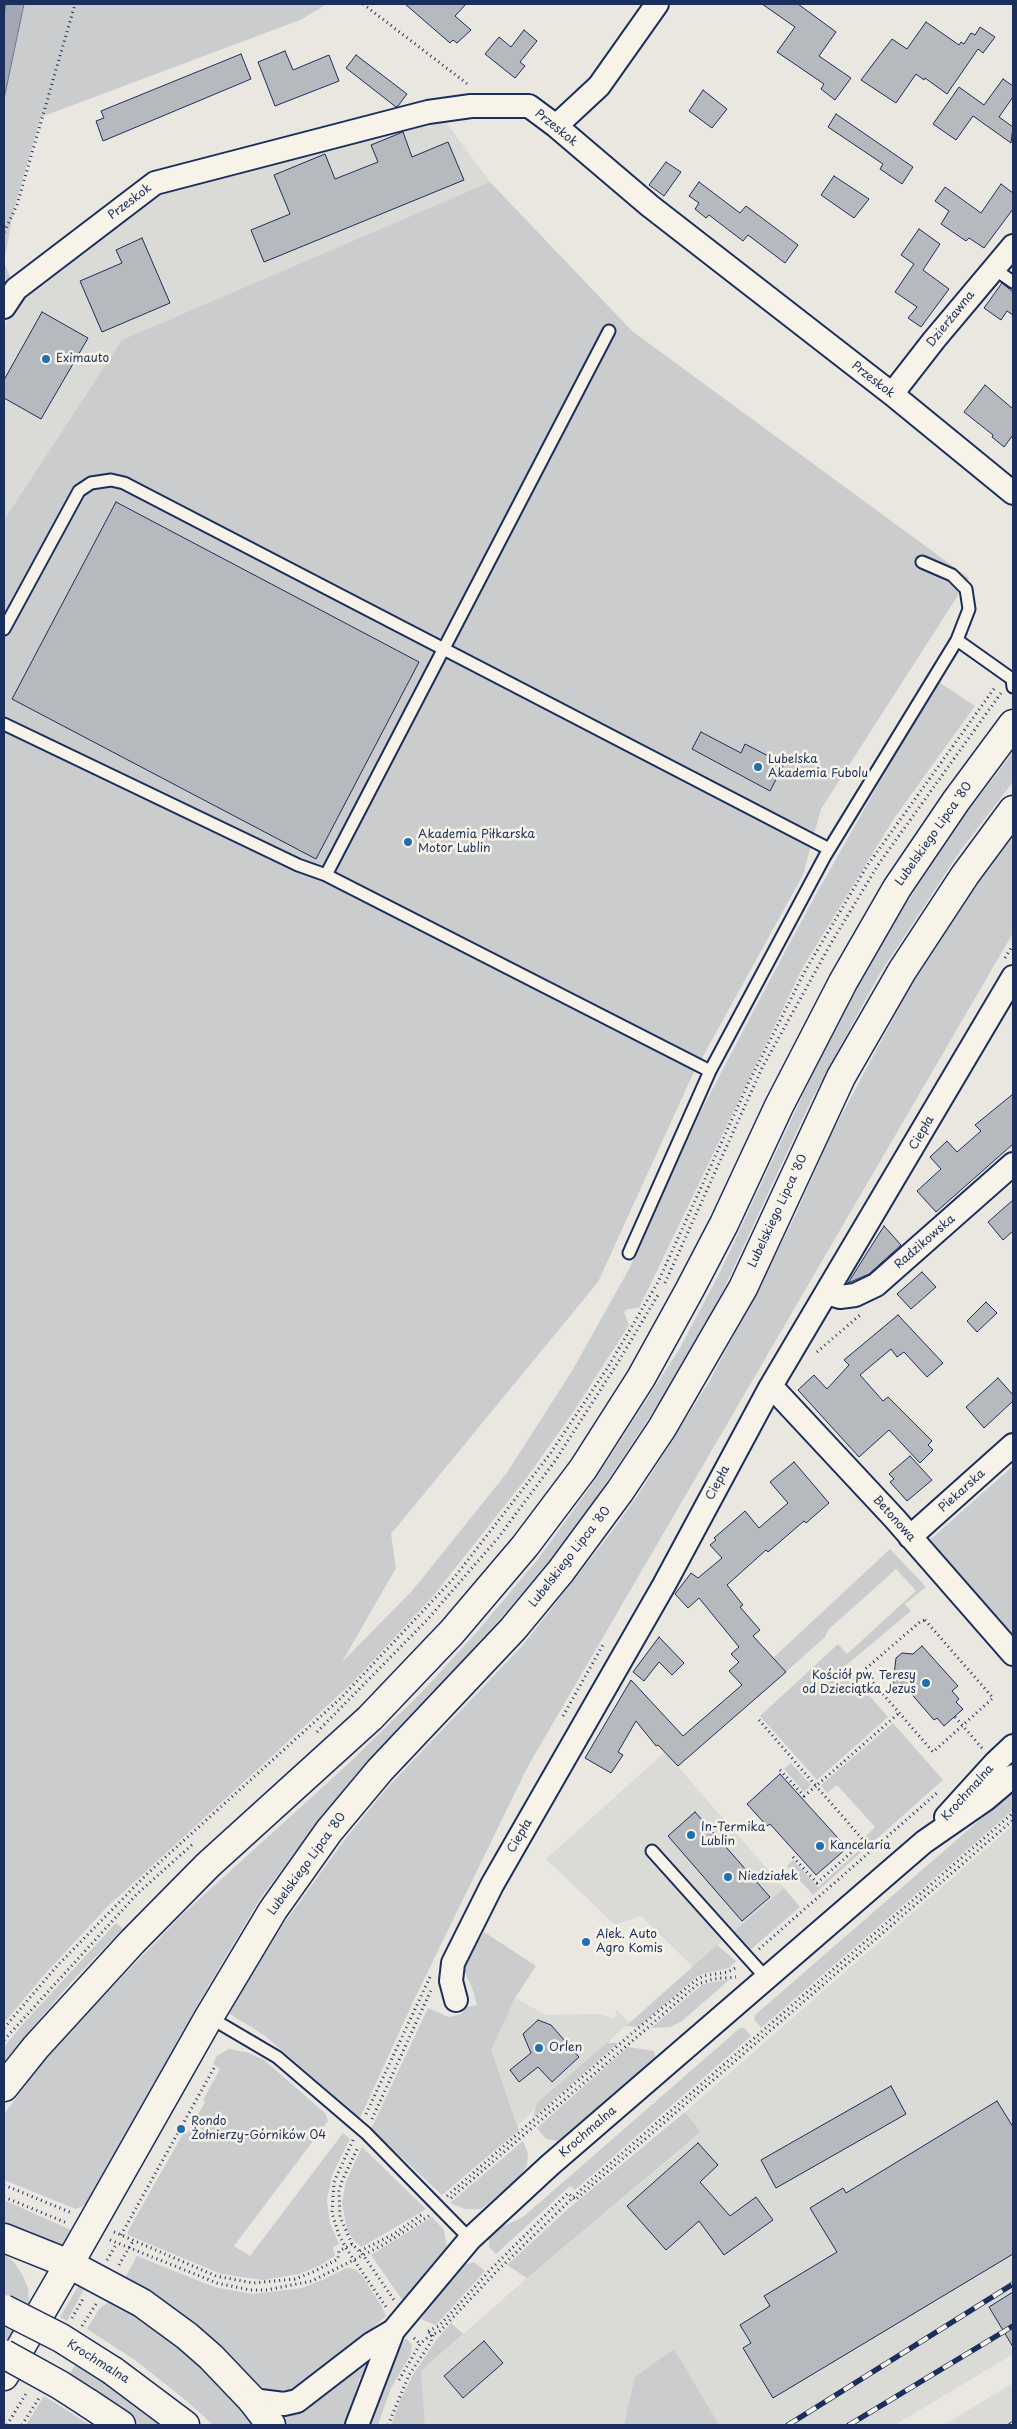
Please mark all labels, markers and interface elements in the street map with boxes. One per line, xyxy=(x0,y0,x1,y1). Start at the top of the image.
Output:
street label: Przeskok xyxy=(532,106,580,150)
street label: Przeskok xyxy=(105,181,155,223)
street label: Dzierżawna xyxy=(924,288,978,350)
place label: Eximauto xyxy=(56,352,109,366)
marker: Eximauto xyxy=(40,353,52,365)
street label: Przeskok xyxy=(849,359,897,401)
place label: Lubelska Akademia Fubolu xyxy=(768,753,868,781)
marker: Lubelska Akademia Fubolu xyxy=(752,761,764,773)
street label: Lubelskiego Lipca '80 xyxy=(893,779,975,889)
place label: Akademia Piłkarska Motor Lublin xyxy=(418,828,535,856)
marker: Akademia Piłkarska Motor Lublin xyxy=(402,836,414,848)
street label: Ciepła xyxy=(907,1113,937,1153)
street label: Lubelskiego Lipca '80 xyxy=(745,1152,811,1270)
street label: Radzikowska xyxy=(892,1212,958,1272)
street label: Ciepła xyxy=(703,1463,733,1503)
street label: Piekarska xyxy=(936,1466,988,1516)
street label: Betonowa xyxy=(870,1493,918,1545)
street label: Lubelskiego Lipca '80 xyxy=(526,1504,614,1610)
place label: Kościół pw. Teresy od Dzieciątka Jezus xyxy=(802,1669,916,1697)
marker: Kościół pw. Teresy od Dzieciątka Jezus xyxy=(920,1677,932,1689)
street label: Krochmalna xyxy=(939,1762,997,1824)
street label: Lubelskiego Lipca '80 xyxy=(265,1810,349,1918)
street label: Ciepła xyxy=(505,1816,535,1856)
place label: In-Termika Lublin xyxy=(701,1821,765,1849)
marker: In-Termika Lublin xyxy=(685,1829,697,1841)
place label: Kancelaria xyxy=(830,1839,891,1853)
marker: Kancelaria xyxy=(814,1840,826,1852)
place label: Niedziałek xyxy=(738,1870,798,1884)
marker: Niedziałek xyxy=(722,1871,734,1883)
place label: Alek. Auto Agro Komis xyxy=(596,1928,663,1956)
marker: Alek. Auto Agro Komis xyxy=(580,1936,592,1948)
place label: Orlen xyxy=(549,2041,582,2055)
marker: Orlen xyxy=(533,2042,545,2054)
street label: Krochmalna xyxy=(557,2103,619,2161)
place label: Rondo Żołnierzy-Górników 04 xyxy=(191,2115,326,2143)
marker: Rondo Żołnierzy-Górników 04 xyxy=(175,2123,187,2135)
street label: Krochmalna xyxy=(64,2337,132,2387)

